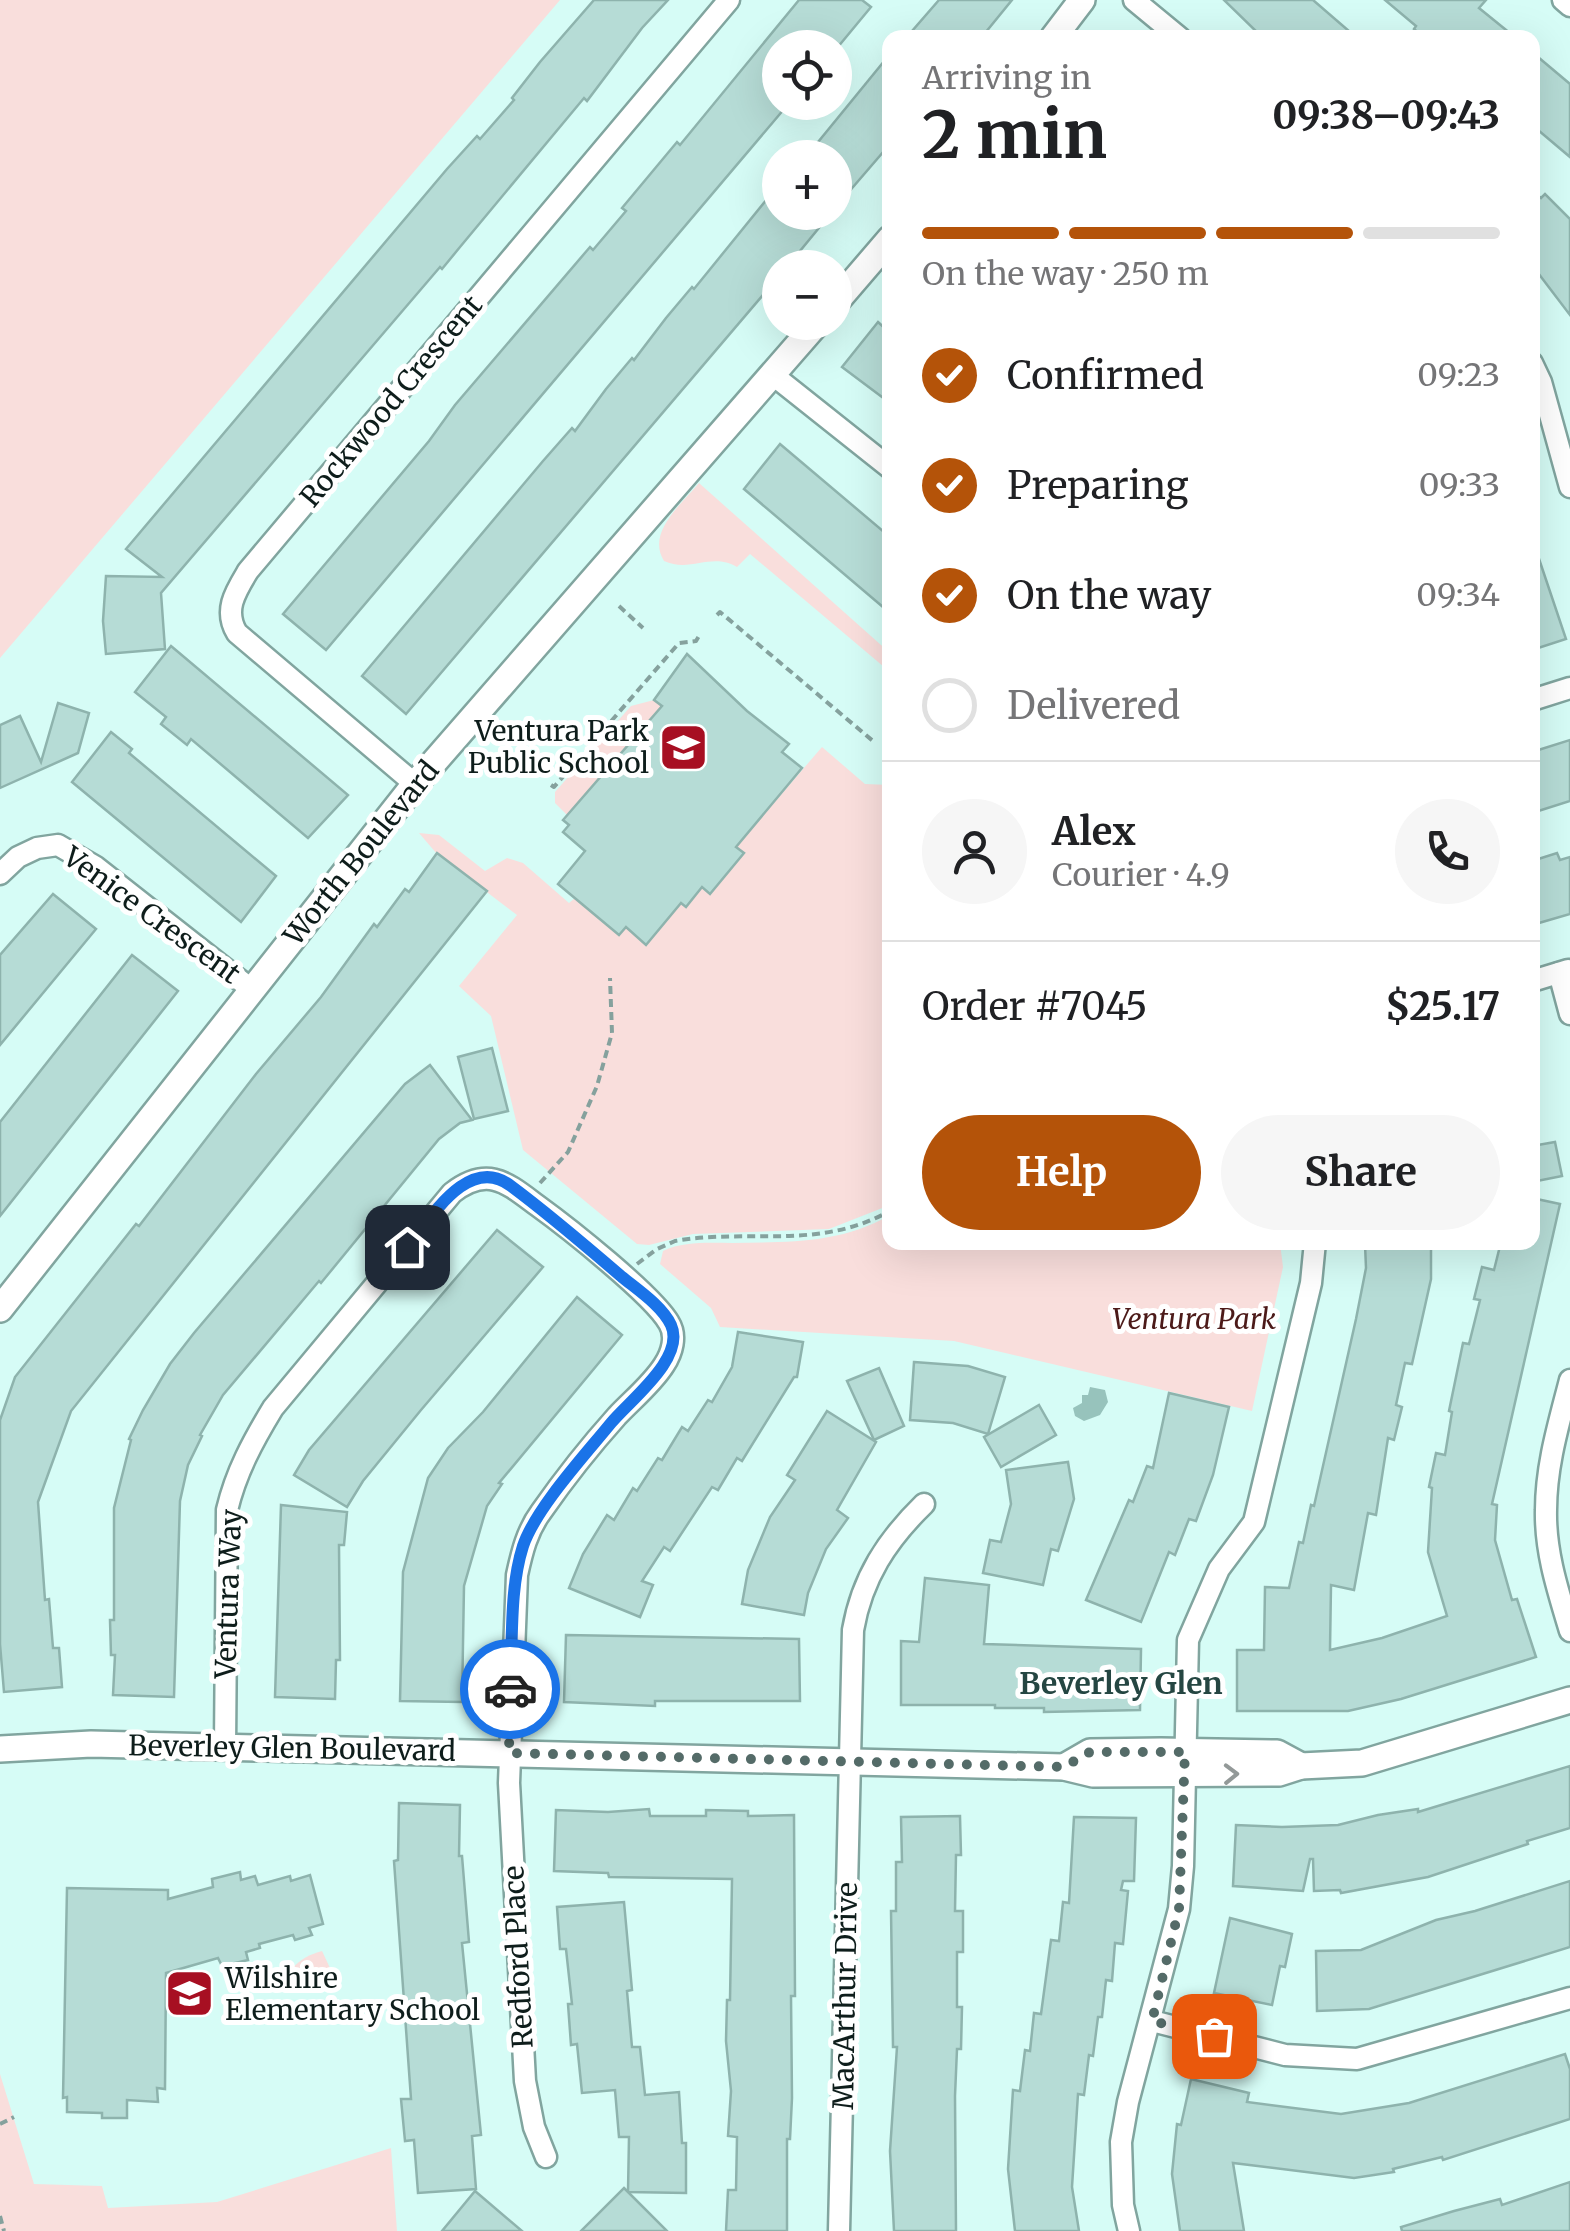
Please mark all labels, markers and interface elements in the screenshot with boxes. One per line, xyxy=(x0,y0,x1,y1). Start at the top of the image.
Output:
map controls xyxy=(762,30,852,340)
button: locate xyxy=(762,30,852,120)
text: Arriving in xyxy=(922,58,1091,98)
text: 09:38–09:43 xyxy=(1272,92,1500,139)
text: 2 min xyxy=(922,94,1107,176)
button: + xyxy=(762,140,852,230)
button: − xyxy=(762,250,852,340)
text: On the way · 250 m xyxy=(922,254,1209,294)
street label: Rockwood Crescent xyxy=(292,288,490,514)
icon: check xyxy=(922,348,977,403)
text: Confirmed xyxy=(1007,352,1204,399)
text: 09:23 xyxy=(1417,355,1500,395)
icon: check xyxy=(922,458,977,513)
text: Preparing xyxy=(1007,462,1189,509)
text: 09:33 xyxy=(1419,465,1500,505)
icon: check xyxy=(922,568,977,623)
text: On the way xyxy=(1007,572,1211,619)
text: 09:34 xyxy=(1416,575,1500,615)
text: Delivered xyxy=(1007,682,1180,729)
place label: Ventura Park Public School xyxy=(468,713,649,781)
school or university icon: Ventura Park Public School xyxy=(658,721,710,773)
street label: Worth Boulevard xyxy=(275,753,447,953)
button: person xyxy=(922,799,1027,904)
button: phone xyxy=(1395,799,1500,904)
text: Alex xyxy=(1052,808,1136,855)
street label: Venice Crescent xyxy=(56,838,248,991)
text: Courier · 4.9 xyxy=(1052,855,1230,895)
text: Order #7045 xyxy=(922,983,1148,1030)
text: $25.17 xyxy=(1385,983,1500,1030)
button: Help xyxy=(922,1115,1201,1230)
button: Share xyxy=(1221,1115,1500,1230)
pin xyxy=(365,1205,450,1290)
icon: home xyxy=(380,1220,435,1275)
park label: Ventura Park xyxy=(1112,1301,1276,1337)
street label: Ventura Way xyxy=(207,1508,249,1680)
courier xyxy=(460,1639,560,1739)
icon: car xyxy=(483,1662,538,1717)
district label: Beverley Glen xyxy=(1019,1664,1223,1702)
street label: Beverley Glen Boulevard xyxy=(128,1727,456,1769)
one-way arrow xyxy=(1223,1764,1239,1785)
street label: Redford Place xyxy=(495,1865,541,2049)
street label: MacArthur Drive xyxy=(825,1882,865,2110)
place label: Wilshire Elementary School xyxy=(224,1960,480,2028)
school or university icon: Wilshire Elementary School xyxy=(164,1968,216,2020)
pin xyxy=(1172,1994,1257,2079)
icon: bag xyxy=(1187,2009,1242,2064)

